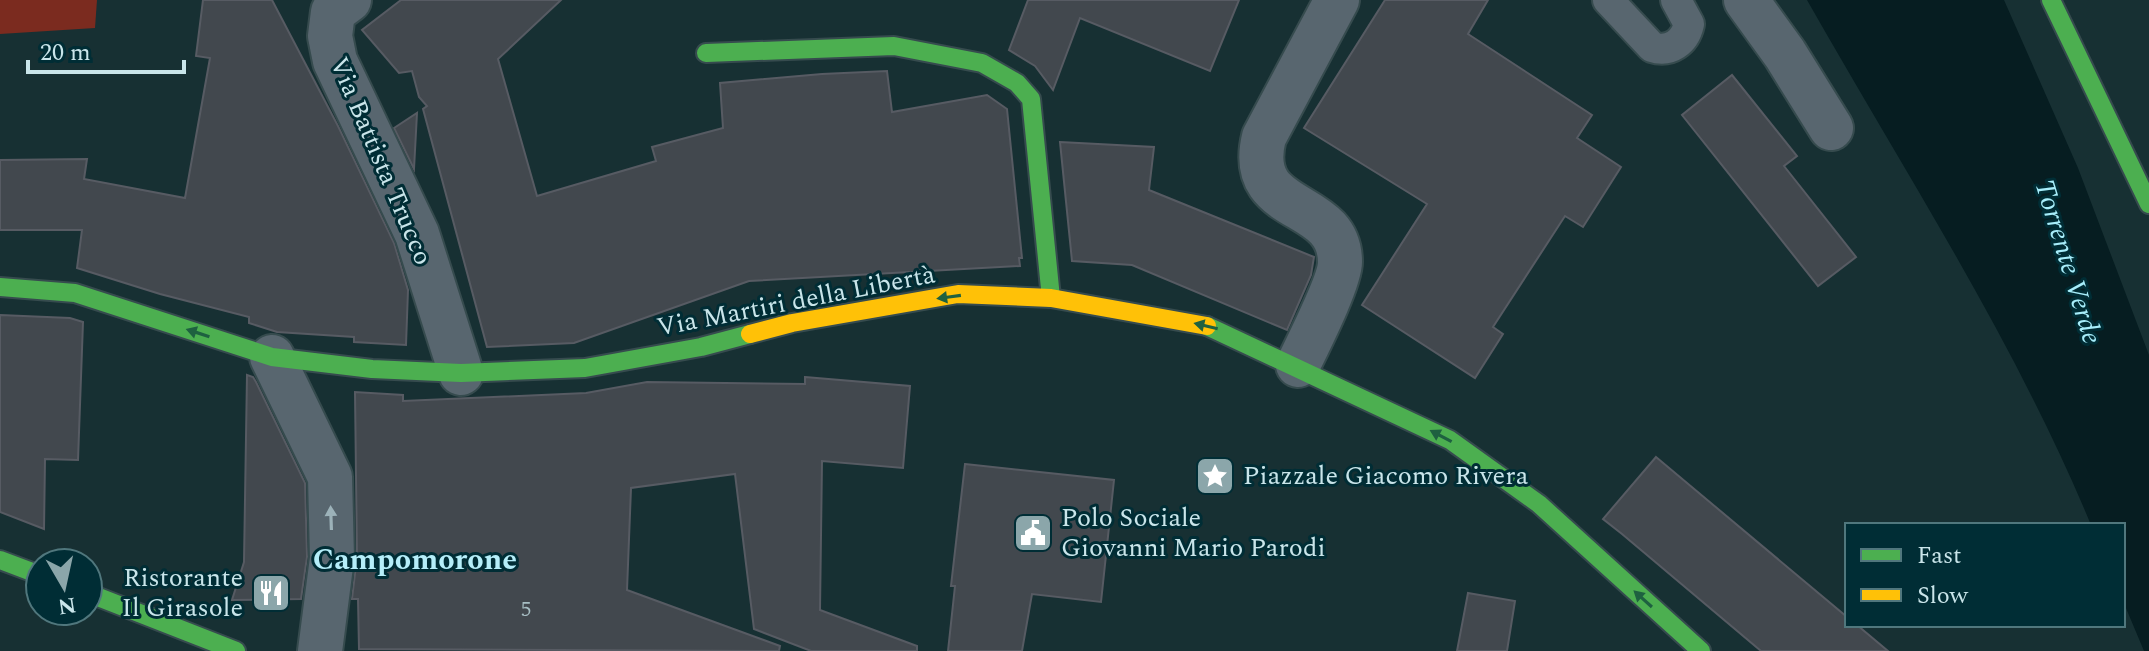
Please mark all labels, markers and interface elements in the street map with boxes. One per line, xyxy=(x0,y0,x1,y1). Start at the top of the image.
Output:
scale bar xyxy=(28,24,184,74)
text: 20 m xyxy=(40,35,91,71)
street label: Via Battista Trucco xyxy=(319,51,443,271)
water label: Torrente Verde xyxy=(2023,174,2113,350)
street label: Via Martiri della Libertà xyxy=(653,254,939,348)
one-way arrow xyxy=(936,290,961,303)
one-way arrow xyxy=(1193,319,1218,332)
one-way arrow xyxy=(186,326,210,338)
one-way arrow xyxy=(1429,430,1452,443)
place icon: Piazzale Giacomo Rivera xyxy=(1194,455,1236,497)
place label: Piazzale Giacomo Rivera xyxy=(1243,456,1529,496)
place label: Polo Sociale Giovanni Mario Parodi xyxy=(1061,498,1326,568)
one-way arrow xyxy=(325,505,338,530)
public building icon: Polo Sociale Giovanni Mario Parodi xyxy=(1012,512,1054,554)
legend xyxy=(1845,523,2125,627)
district label: Campomorone xyxy=(313,537,517,583)
text: Fast xyxy=(1917,538,1962,574)
north arrow xyxy=(24,547,104,627)
place label: Ristorante Il Girasole xyxy=(122,558,243,628)
restaurant icon: Ristorante Il Girasole xyxy=(250,572,292,614)
text: Slow xyxy=(1917,578,1969,614)
text: N xyxy=(55,588,78,623)
one-way arrow xyxy=(1634,590,1653,608)
house number: 5 xyxy=(520,593,532,626)

